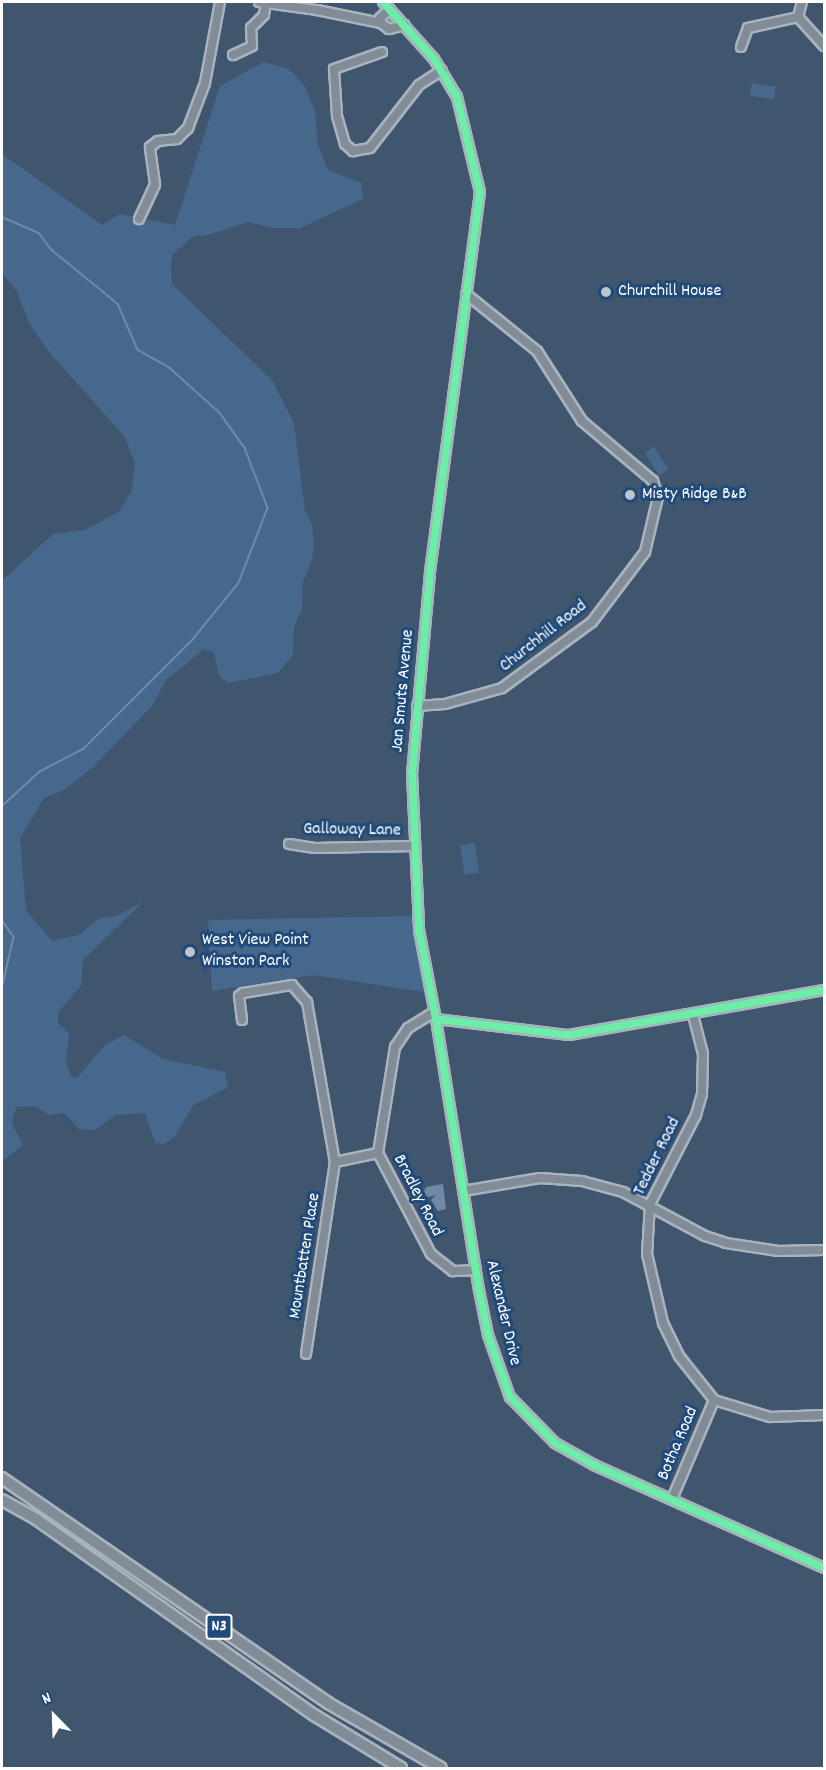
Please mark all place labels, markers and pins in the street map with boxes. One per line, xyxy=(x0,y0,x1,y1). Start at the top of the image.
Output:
place label: Churchill House xyxy=(618,281,722,303)
marker: Churchill House xyxy=(599,285,613,299)
place label: Misty Ridge B&B xyxy=(642,484,747,506)
marker: Misty Ridge B&B xyxy=(623,488,637,502)
place label: West View Point Winston Park xyxy=(202,931,309,974)
marker: West View Point Winston Park xyxy=(183,945,197,959)

